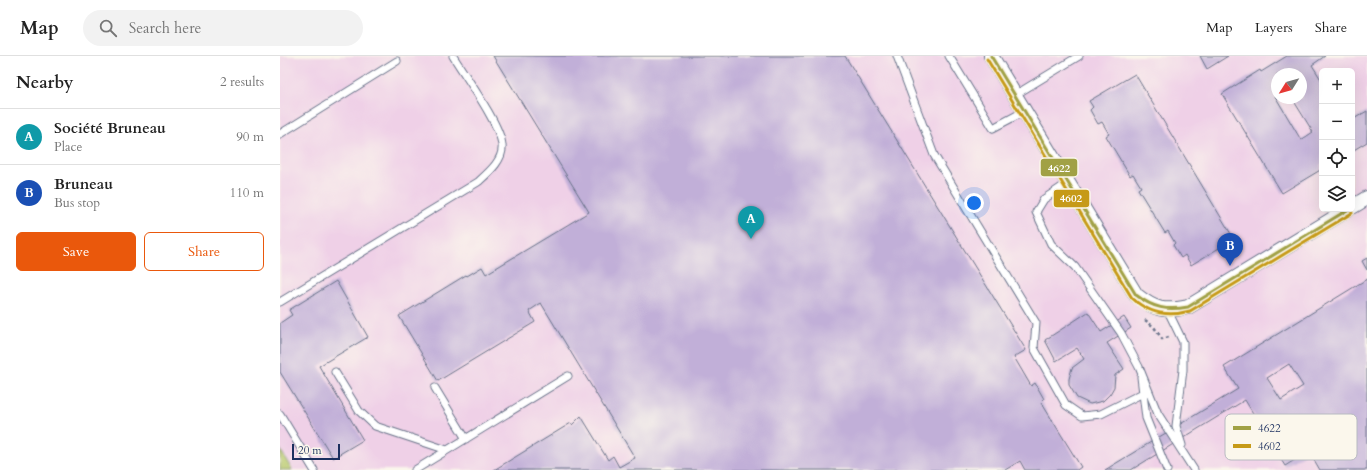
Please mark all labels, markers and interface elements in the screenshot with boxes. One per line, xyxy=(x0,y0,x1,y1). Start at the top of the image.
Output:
search box xyxy=(83,10,363,46)
text: Map xyxy=(20,15,59,41)
icon: search xyxy=(97,17,119,39)
text: Search here xyxy=(129,18,201,38)
text: Map xyxy=(1206,18,1233,37)
text: Layers xyxy=(1255,18,1293,37)
text: Share xyxy=(1315,18,1347,37)
north arrow xyxy=(1271,68,1307,104)
map controls xyxy=(1319,68,1355,212)
button: + xyxy=(1319,68,1355,104)
text: Nearby xyxy=(16,71,73,94)
text: 2 results xyxy=(220,73,264,91)
button: − xyxy=(1319,104,1355,140)
text: Société Bruneau xyxy=(54,118,166,138)
text: A xyxy=(24,128,34,146)
text: 90 m xyxy=(236,128,264,146)
text: Place xyxy=(54,138,82,156)
button: locate xyxy=(1319,140,1355,176)
line badge: 4622 xyxy=(1040,158,1078,177)
text: 4622 xyxy=(1048,161,1071,176)
text: Bruneau xyxy=(54,174,113,194)
button: layers xyxy=(1319,176,1355,212)
text: B xyxy=(24,184,34,202)
text: 110 m xyxy=(230,184,264,202)
line badge: 4602 xyxy=(1053,189,1090,208)
text: 4602 xyxy=(1060,191,1083,206)
your location xyxy=(964,193,984,213)
text: Bus stop xyxy=(54,194,100,212)
pin: A xyxy=(738,206,764,239)
button: Save xyxy=(16,232,136,271)
button: Share xyxy=(144,232,264,271)
pin: B xyxy=(1217,233,1243,266)
legend xyxy=(1225,414,1357,460)
text: 4622 xyxy=(1258,421,1281,436)
text: 4602 xyxy=(1258,439,1281,454)
scale bar xyxy=(292,442,340,461)
text: 20 m xyxy=(298,443,322,458)

